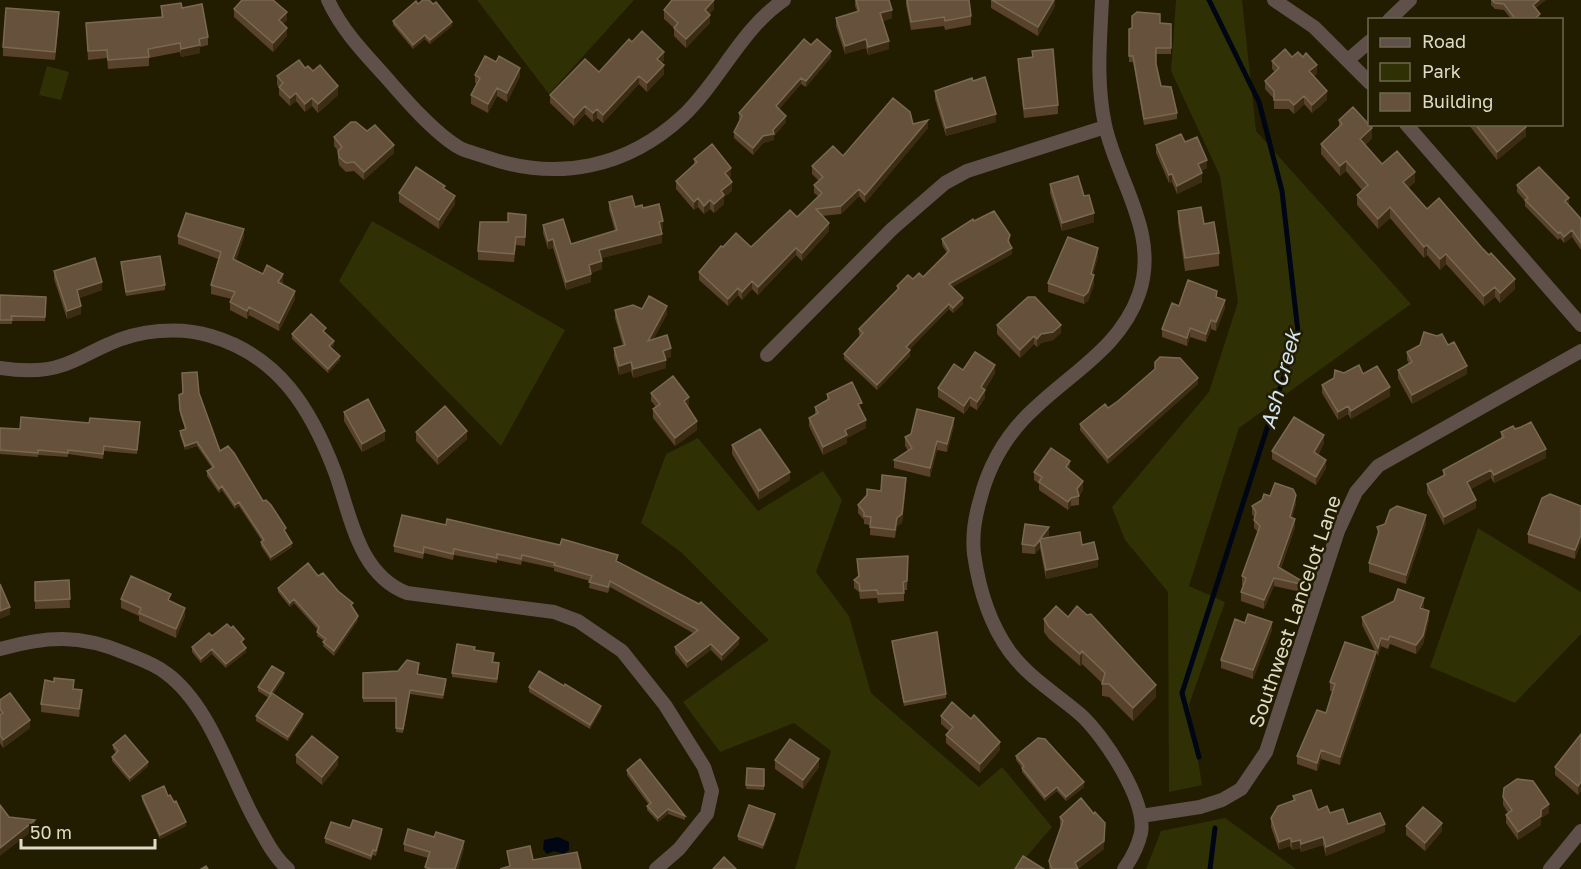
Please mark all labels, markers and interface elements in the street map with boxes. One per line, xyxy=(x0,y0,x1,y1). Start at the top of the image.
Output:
legend xyxy=(1368,18,1563,126)
text: Road xyxy=(1422,30,1466,52)
text: Park xyxy=(1422,60,1461,82)
text: Building xyxy=(1422,90,1493,112)
water label: Ash Creek xyxy=(1254,324,1306,432)
street label: Southwest Lancelot Lane xyxy=(1243,492,1345,730)
scale bar xyxy=(21,812,154,850)
text: 50 m xyxy=(30,821,72,843)

